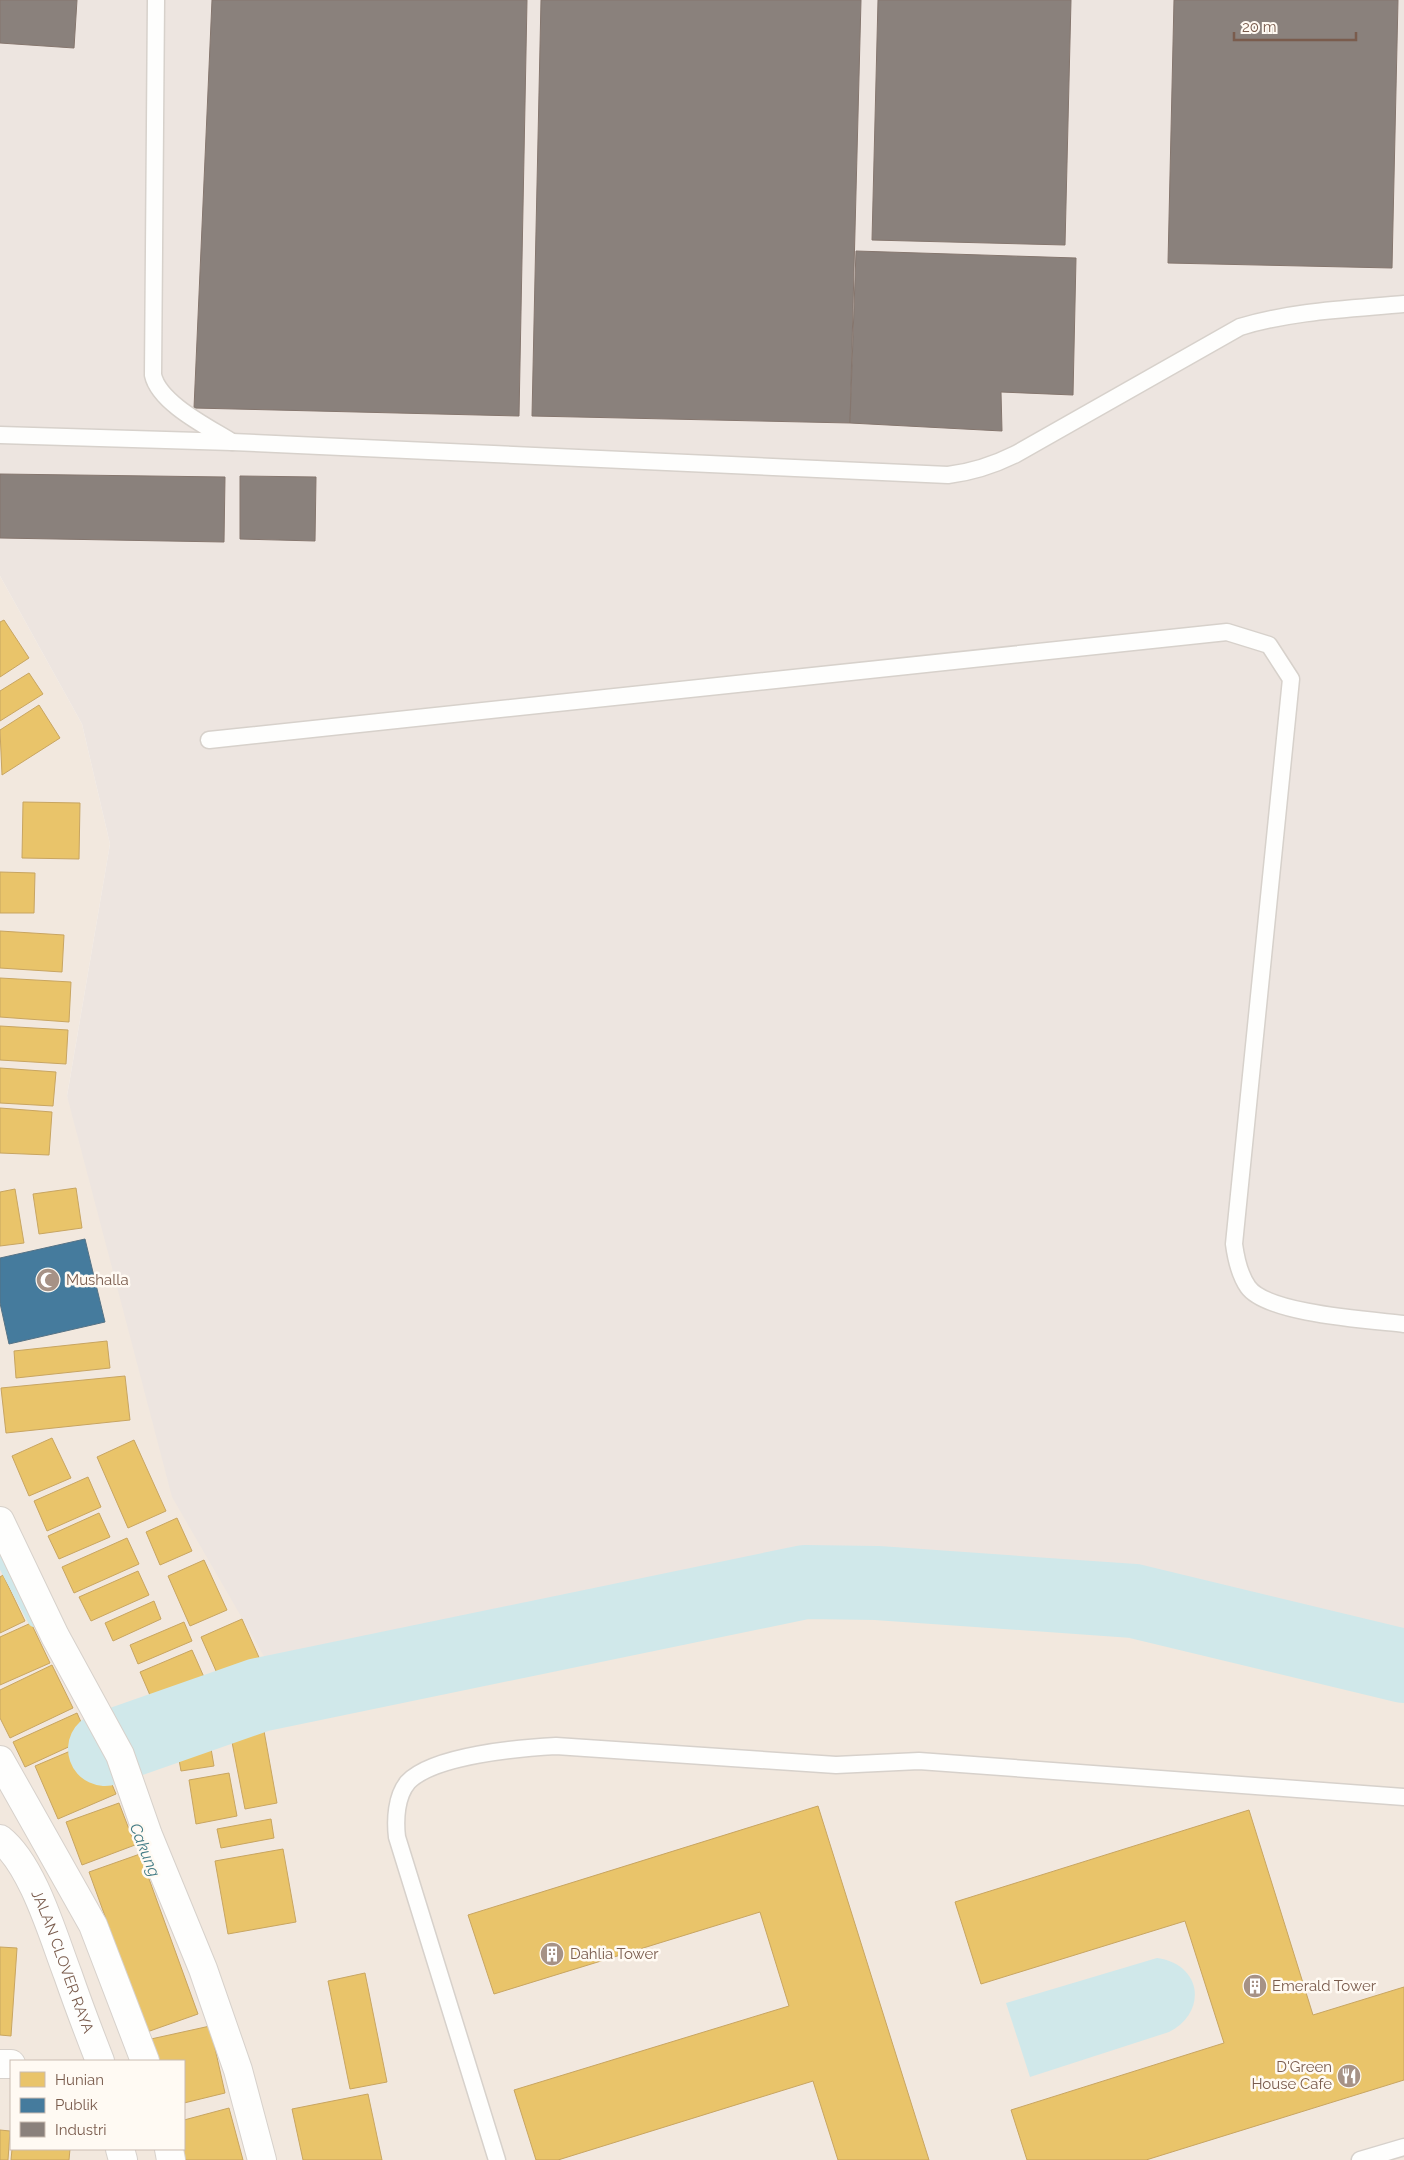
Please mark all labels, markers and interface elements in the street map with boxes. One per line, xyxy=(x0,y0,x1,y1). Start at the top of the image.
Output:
scale bar xyxy=(1234,10,1356,42)
text: 20 m xyxy=(1242,18,1277,36)
mosque icon: Mushalla xyxy=(35,1267,61,1293)
place label: Mushalla xyxy=(66,1271,129,1289)
water label: Cakung xyxy=(126,1820,165,1880)
street label: JALAN CLOVER RAYA xyxy=(27,1887,97,2036)
building icon: Dahlia Tower xyxy=(539,1941,565,1967)
place label: Dahlia Tower xyxy=(570,1945,659,1963)
building icon: Emerald Tower xyxy=(1242,1973,1268,1999)
place label: Emerald Tower xyxy=(1272,1977,1377,1995)
place label: D'Green House Cafe xyxy=(1251,2058,1332,2093)
legend xyxy=(10,2060,185,2150)
restaurant icon: D'Green House Cafe xyxy=(1336,2063,1362,2089)
text: Hunian xyxy=(55,2071,104,2089)
text: Publik xyxy=(55,2096,98,2114)
text: Industri xyxy=(55,2121,107,2139)

